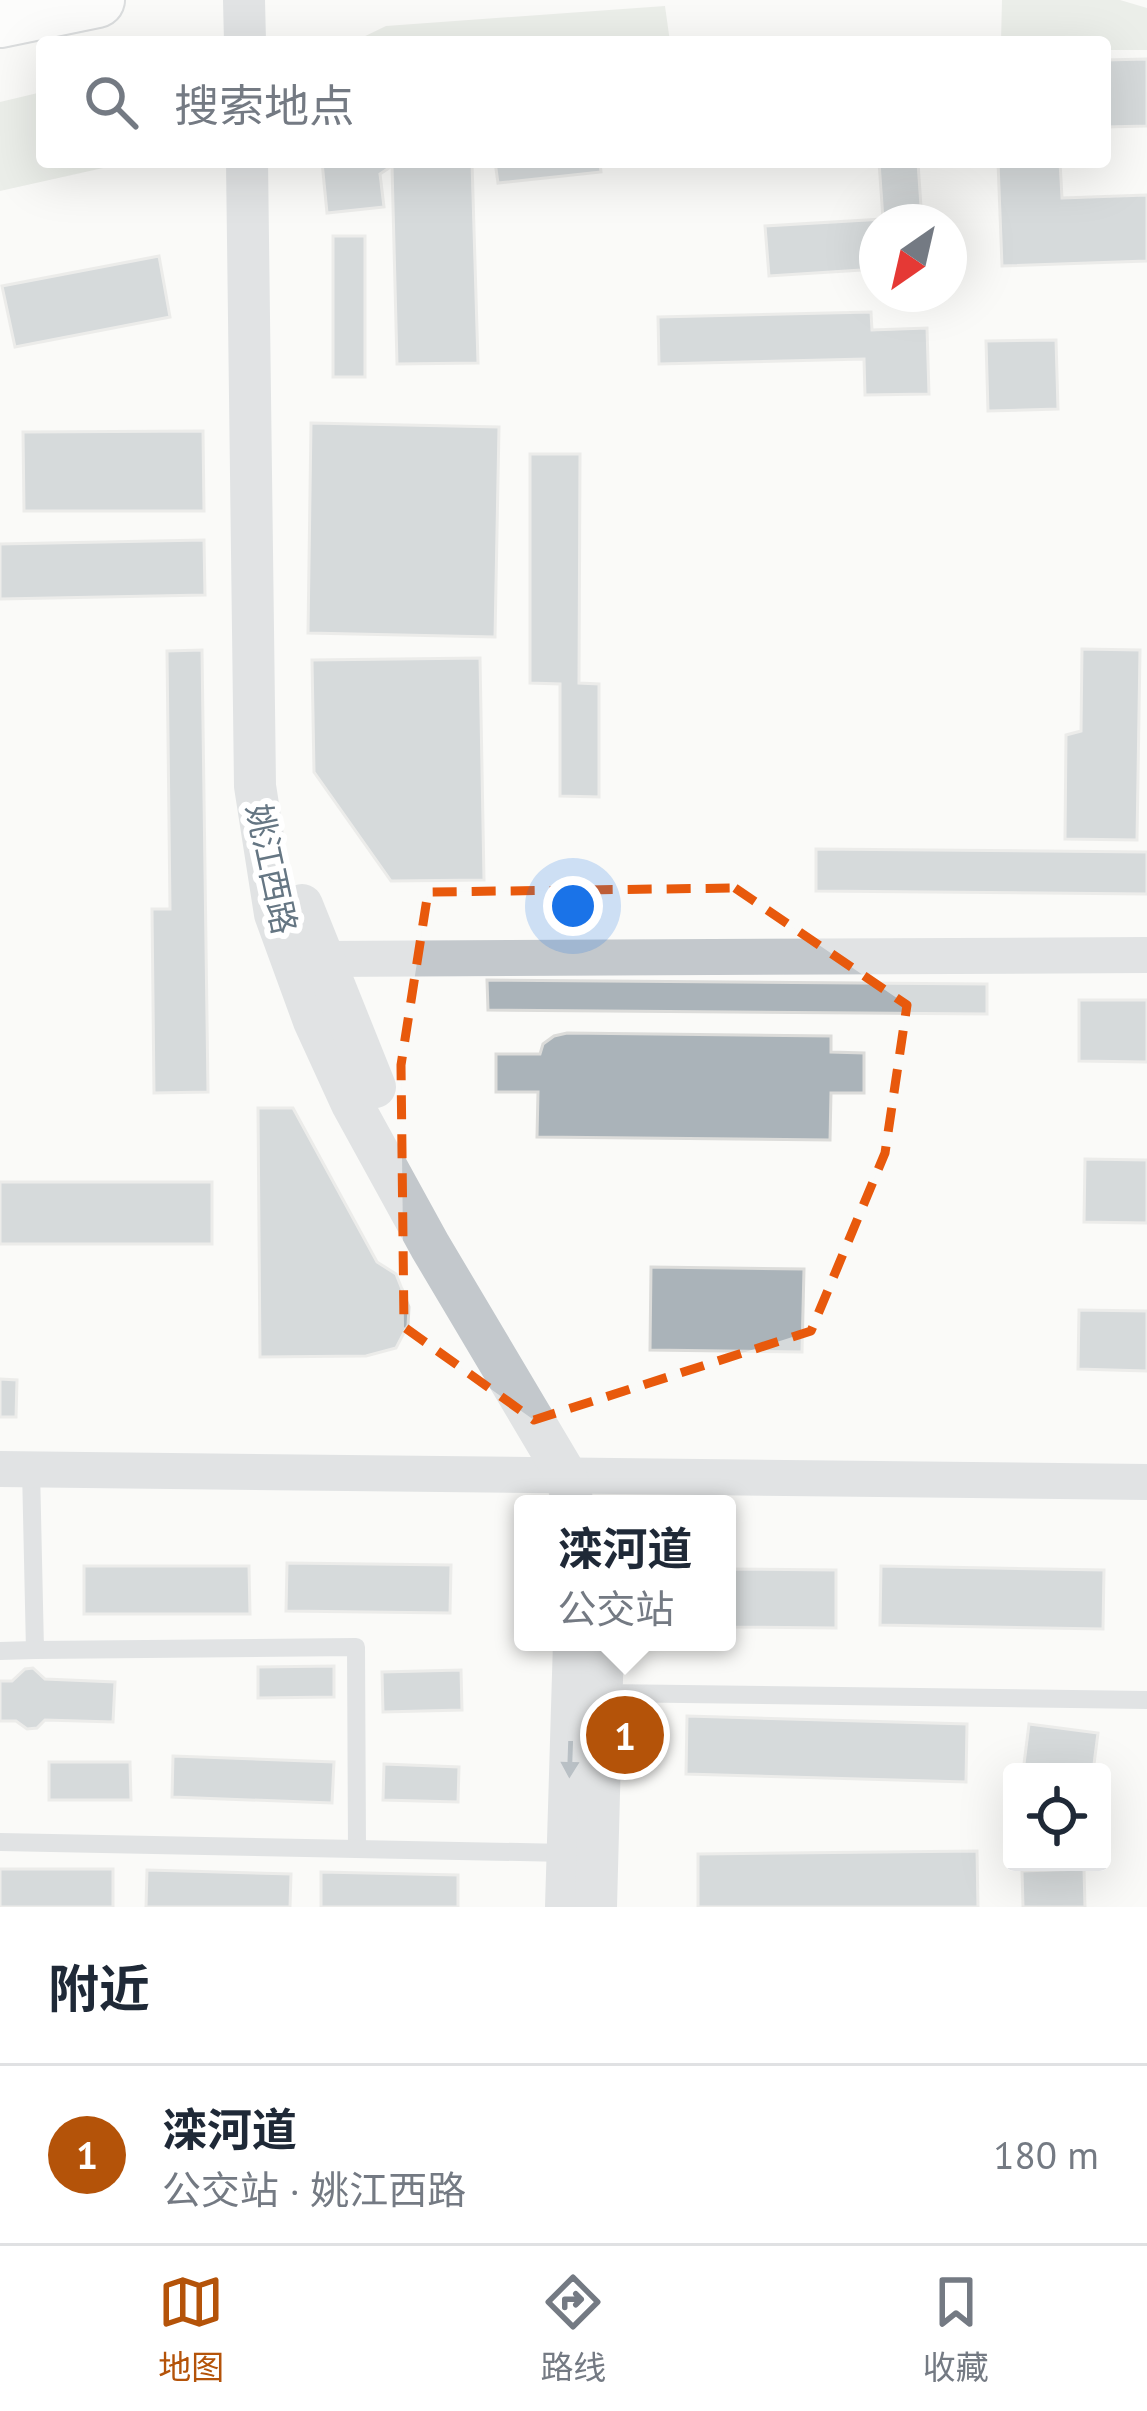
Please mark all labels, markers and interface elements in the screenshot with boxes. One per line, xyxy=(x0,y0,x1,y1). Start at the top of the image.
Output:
search box xyxy=(36,36,1111,168)
icon: search xyxy=(78,69,144,135)
text: 搜索地点 xyxy=(174,76,354,134)
north arrow xyxy=(859,204,967,312)
street label: 姚江西路 xyxy=(238,800,307,938)
your location xyxy=(543,876,603,936)
popup xyxy=(514,1495,736,1651)
text: 滦河道 xyxy=(557,1519,693,1577)
text: 公交站 xyxy=(557,1583,675,1634)
pin: 1 xyxy=(586,1690,664,1780)
one-way arrow xyxy=(560,1741,579,1779)
map controls xyxy=(1003,1763,1111,1871)
button: locate xyxy=(1003,1763,1111,1871)
text: 附近 xyxy=(48,1955,150,2021)
text: 滦河道 xyxy=(162,2100,297,2158)
text: 1 xyxy=(76,2129,98,2180)
text: 180 m xyxy=(993,2129,1099,2180)
text: 公交站 · 姚江西路 xyxy=(162,2164,466,2215)
tab: 地图 xyxy=(158,2269,224,2389)
tab: 路线 xyxy=(540,2269,606,2389)
tab: 收藏 xyxy=(923,2269,989,2389)

